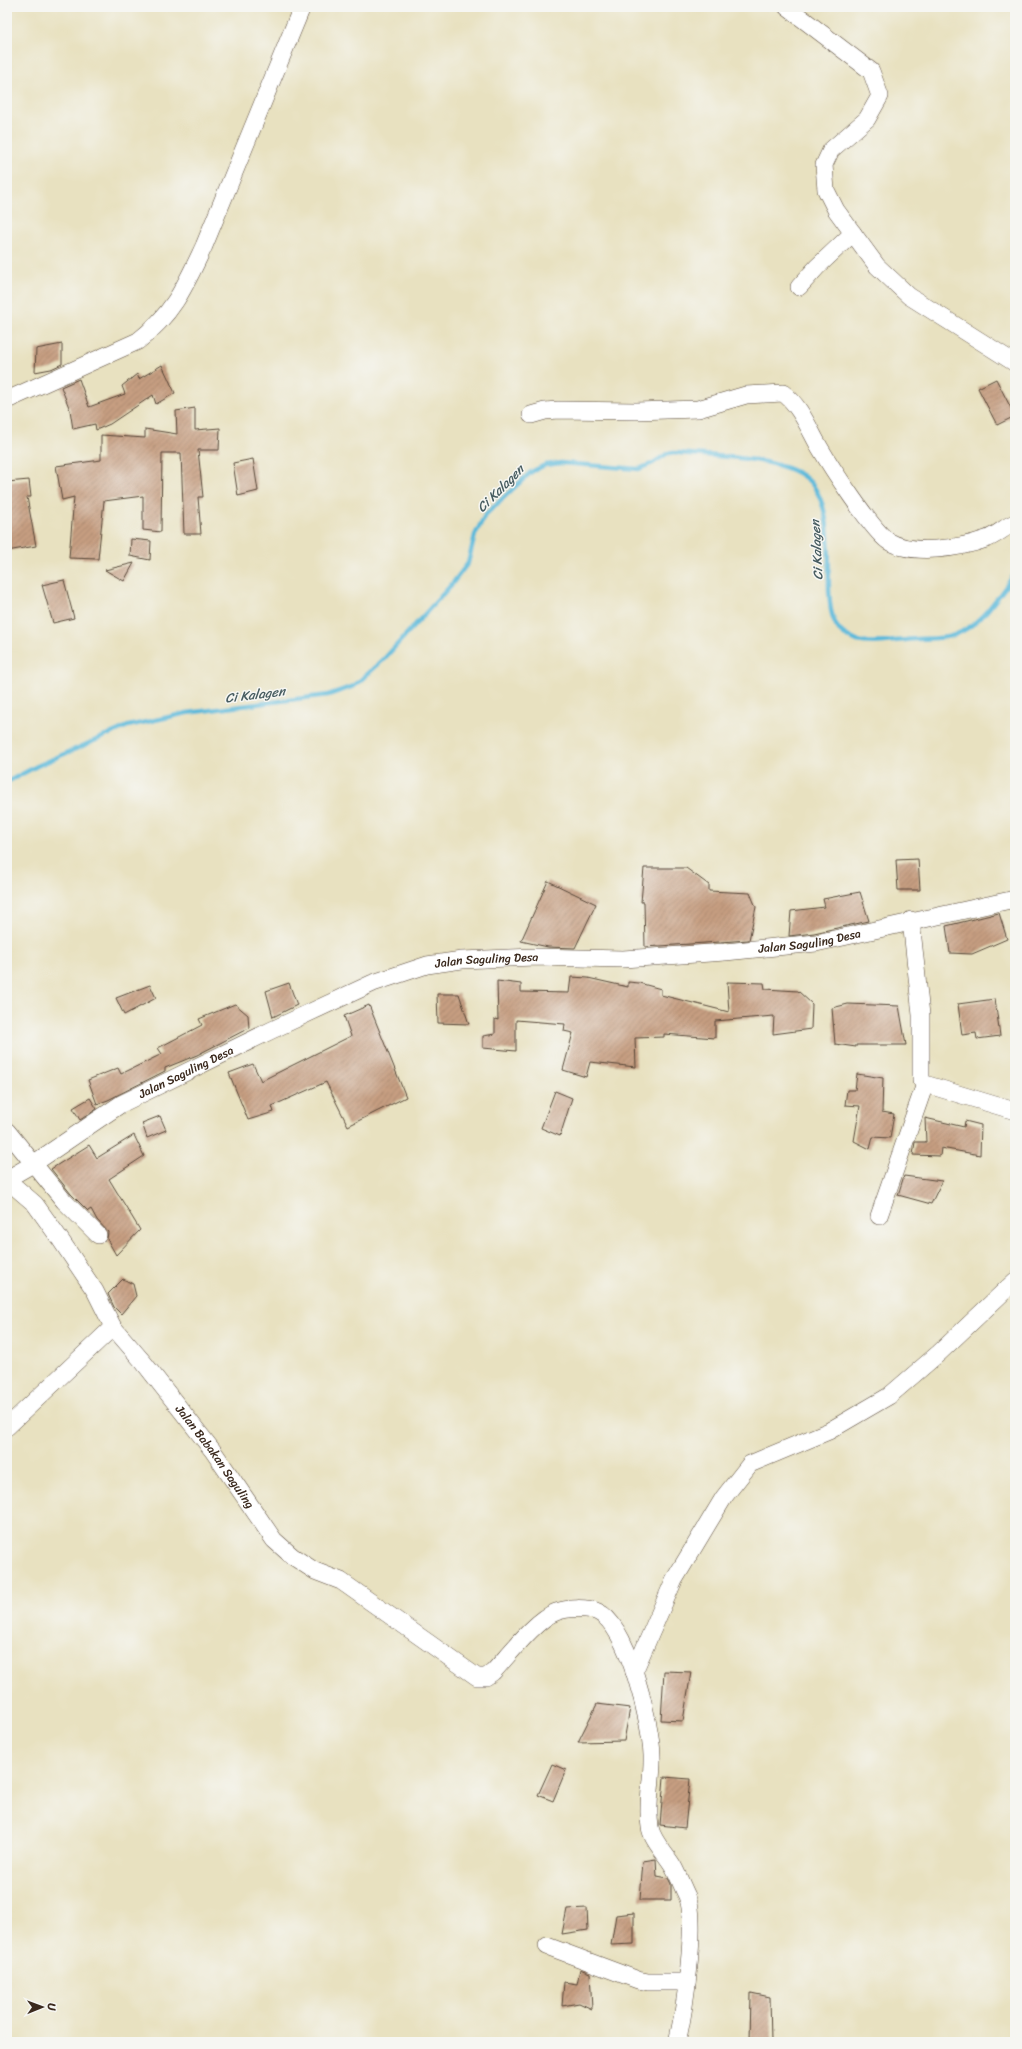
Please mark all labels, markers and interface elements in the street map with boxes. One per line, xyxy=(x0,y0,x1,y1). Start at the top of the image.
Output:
water label: Ci Kalagen xyxy=(471,458,531,518)
water label: Ci Kalagen xyxy=(803,517,830,581)
water label: Ci Kalagen xyxy=(224,679,288,710)
street label: Jalan Saguling Desa xyxy=(756,922,863,960)
street label: Jalan Saguling Desa xyxy=(433,946,539,975)
street label: Jalan Saguling Desa xyxy=(134,1039,237,1105)
street label: Jalan Babakan Saguling xyxy=(169,1399,261,1513)
north arrow xyxy=(22,1987,62,2027)
text: U xyxy=(42,2003,61,2011)

